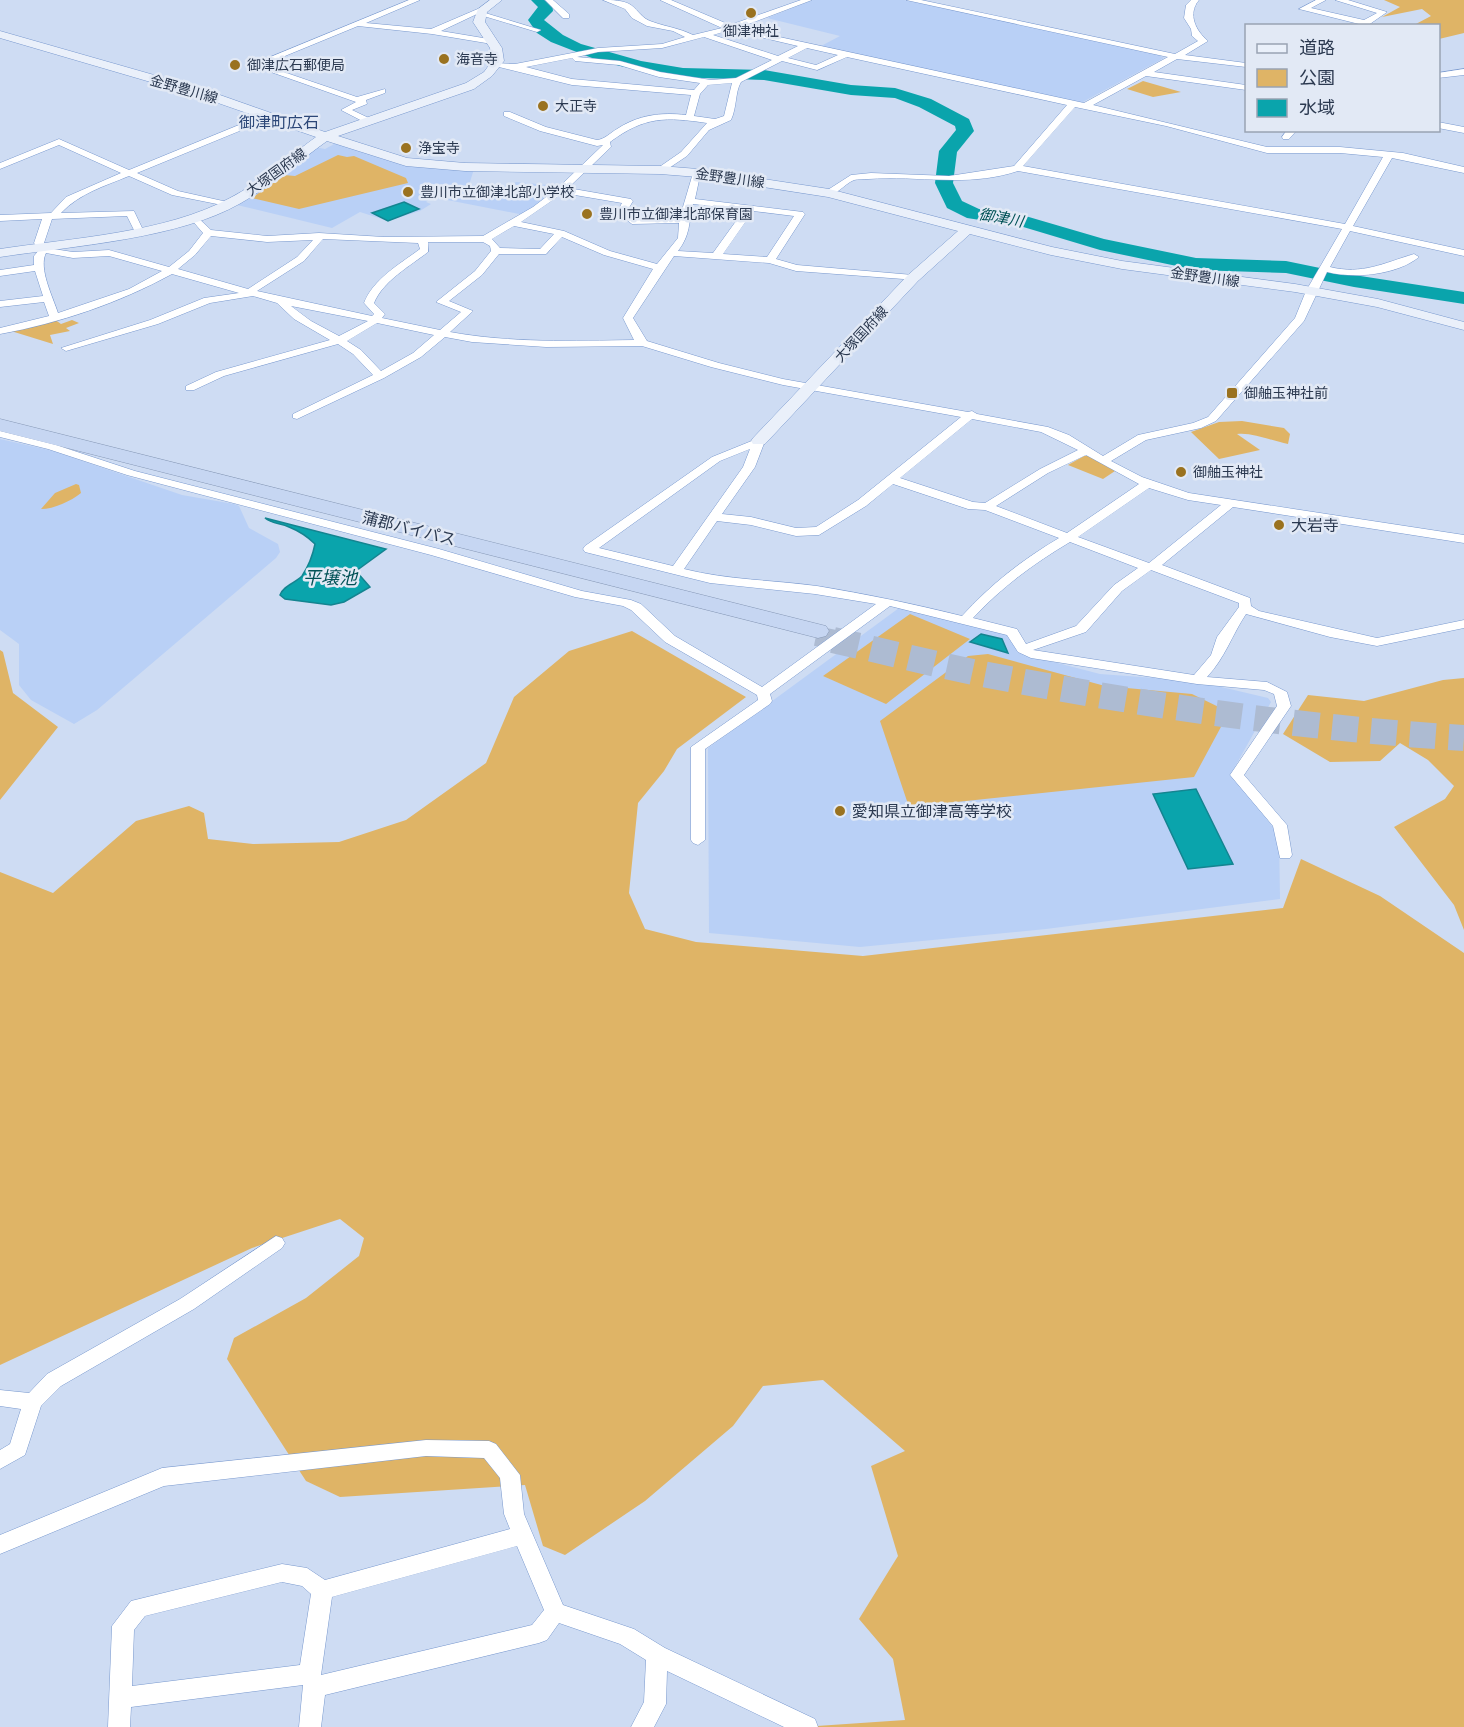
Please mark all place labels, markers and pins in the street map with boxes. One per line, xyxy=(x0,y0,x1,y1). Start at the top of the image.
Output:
marker: 御津神社 xyxy=(744,6,758,20)
place label: 御津神社 xyxy=(723,21,779,40)
place label: 海音寺 xyxy=(456,49,498,68)
marker: 海音寺 xyxy=(437,52,451,66)
place label: 御津広石郵便局 xyxy=(247,55,345,74)
marker: 御津広石郵便局 xyxy=(228,58,242,72)
place label: 大正寺 xyxy=(555,96,597,115)
marker: 大正寺 xyxy=(536,99,550,113)
place label: 浄宝寺 xyxy=(418,138,460,157)
marker: 浄宝寺 xyxy=(399,141,413,155)
place label: 豊川市立御津北部小学校 xyxy=(420,182,574,201)
marker: 豊川市立御津北部小学校 xyxy=(401,185,415,199)
place label: 豊川市立御津北部保育園 xyxy=(599,204,753,223)
marker: 豊川市立御津北部保育園 xyxy=(580,207,594,221)
place label: 御舳玉神社前 xyxy=(1244,383,1328,402)
marker: 御舳玉神社前 xyxy=(1225,386,1239,400)
place label: 御舳玉神社 xyxy=(1193,462,1263,481)
marker: 御舳玉神社 xyxy=(1174,465,1188,479)
place label: 大岩寺 xyxy=(1291,514,1339,536)
marker: 大岩寺 xyxy=(1272,518,1286,532)
place label: 愛知県立御津高等学校 xyxy=(852,800,1012,822)
marker: 愛知県立御津高等学校 xyxy=(833,804,847,818)

